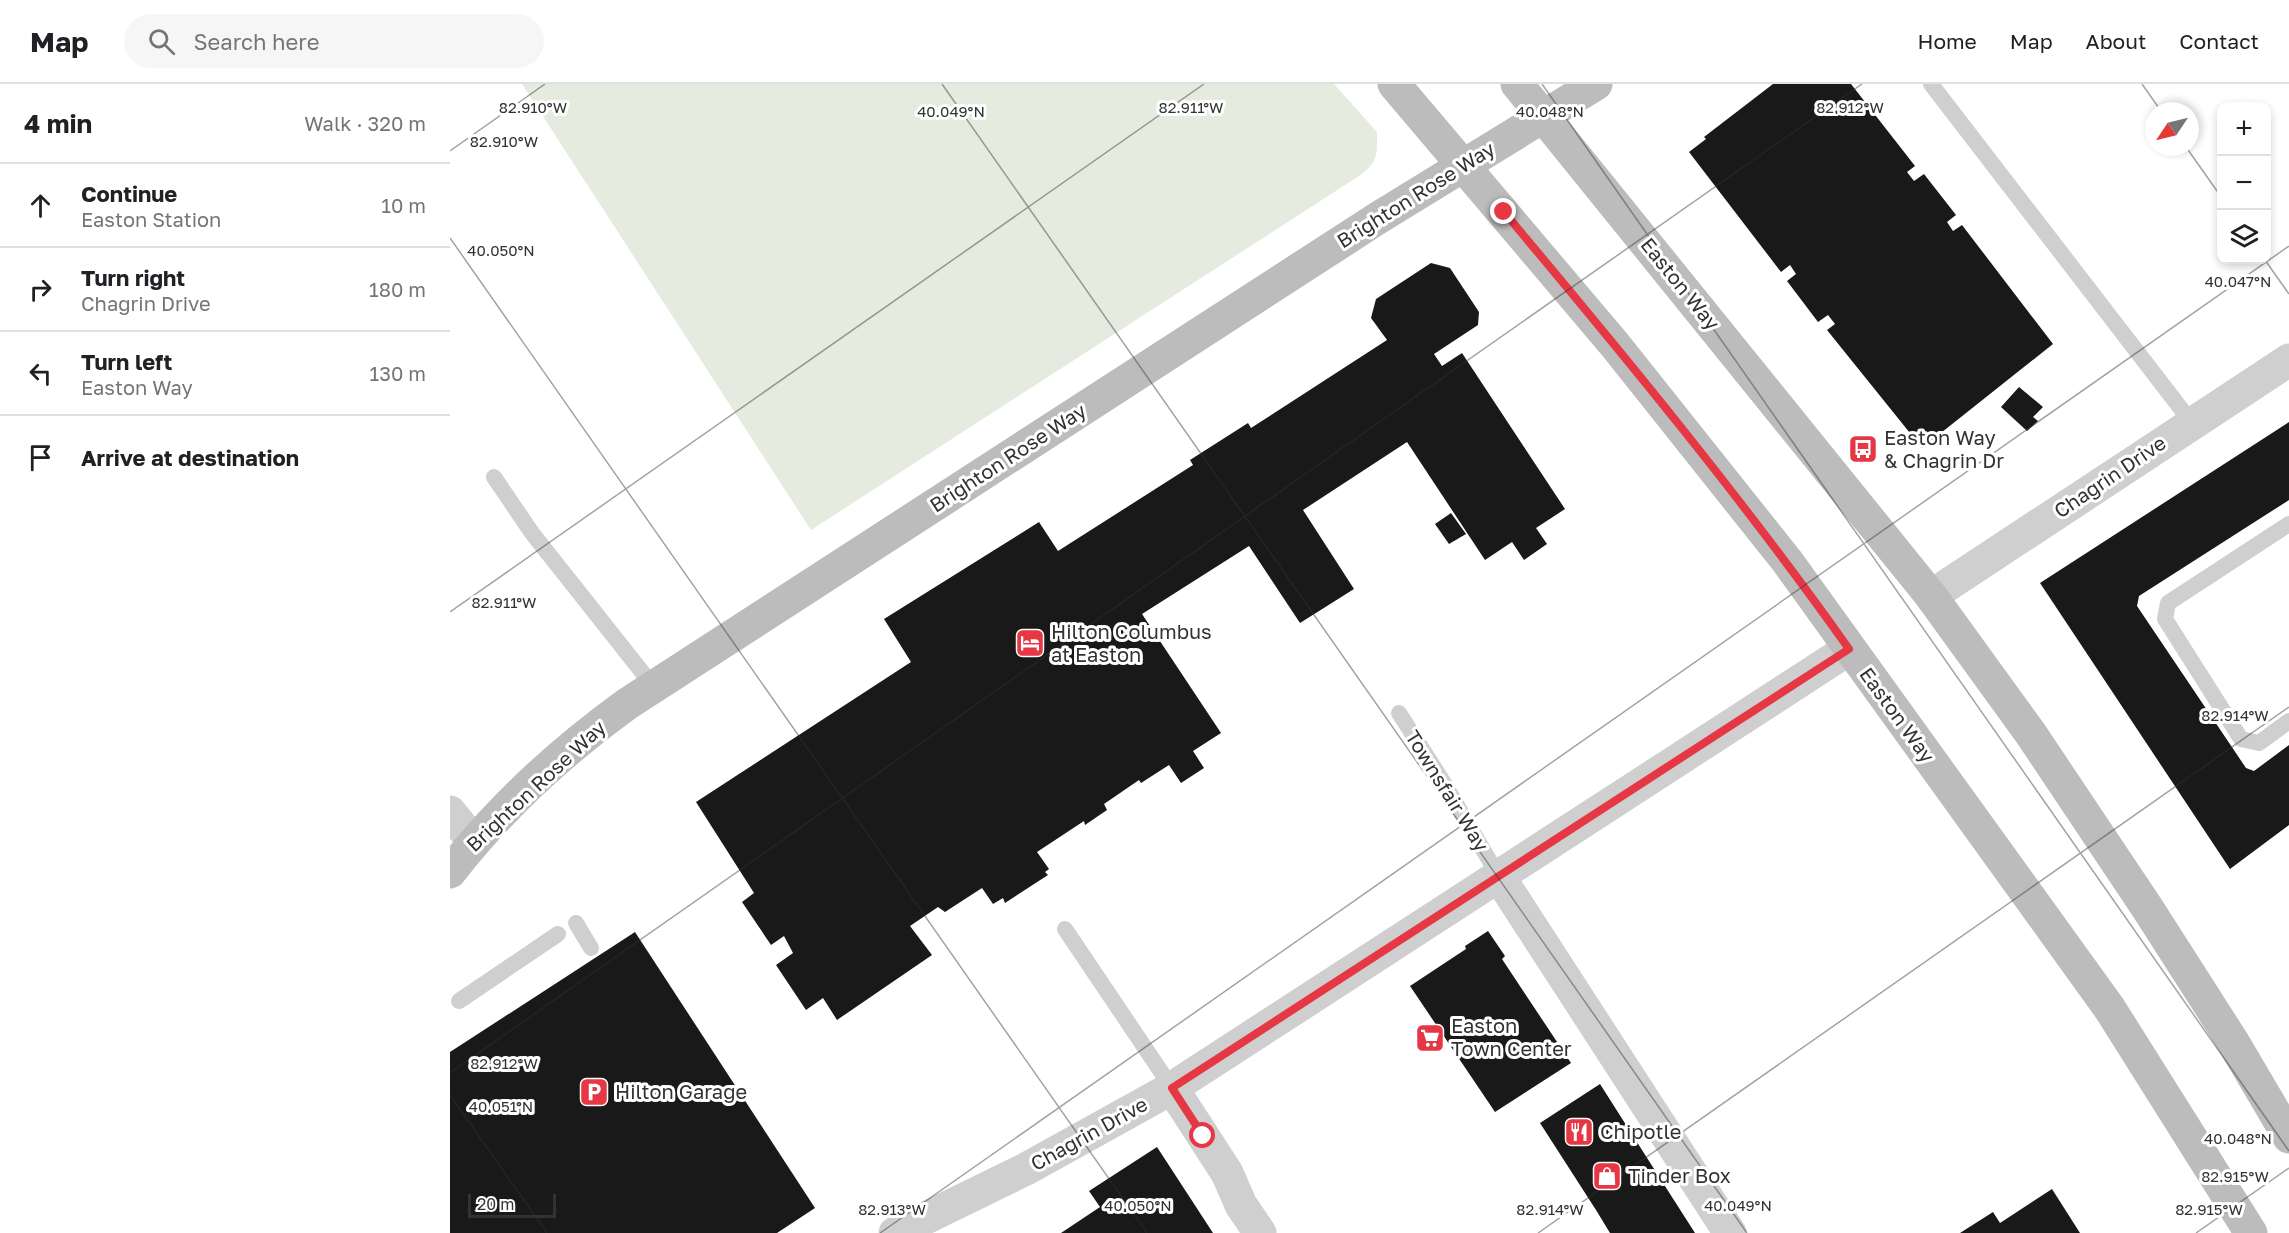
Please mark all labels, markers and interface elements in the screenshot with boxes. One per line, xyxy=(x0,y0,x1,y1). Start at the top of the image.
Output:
search box xyxy=(124,14,544,68)
text: Map xyxy=(30,25,88,58)
icon: search xyxy=(145,25,178,58)
text: Search here xyxy=(193,28,319,55)
text: Home xyxy=(1917,28,1977,54)
text: Map xyxy=(2010,28,2053,54)
text: About xyxy=(2086,28,2146,54)
text: Contact xyxy=(2179,28,2259,54)
text: 82.910°W xyxy=(499,98,567,116)
text: 82.911°W xyxy=(1158,98,1224,116)
text: 82.912°W xyxy=(1816,98,1884,116)
text: 40.049°N xyxy=(917,102,985,120)
text: 40.048°N xyxy=(1516,102,1584,120)
north arrow xyxy=(2145,102,2199,156)
map controls xyxy=(2217,102,2271,264)
button: + xyxy=(2217,102,2271,156)
text: 4 min xyxy=(24,108,92,139)
text: Walk · 320 m xyxy=(304,111,426,135)
text: 82.910°W xyxy=(470,132,538,150)
street label: Brighton Rose Way xyxy=(1332,136,1499,252)
button: − xyxy=(2217,156,2271,210)
text: Continue xyxy=(81,180,177,207)
icon: ahead xyxy=(24,189,57,222)
text: 10 m xyxy=(381,193,426,217)
route end xyxy=(1490,198,1516,224)
text: Easton Station xyxy=(81,207,221,231)
button: layers xyxy=(2217,210,2271,264)
street label: Easton Way xyxy=(1636,232,1725,334)
text: 40.050°N xyxy=(467,241,535,259)
text: Turn right xyxy=(81,264,185,291)
text: 40.047°N xyxy=(2205,272,2271,290)
icon: right xyxy=(24,273,57,306)
text: 180 m xyxy=(369,277,426,301)
text: Chagrin Drive xyxy=(81,291,211,315)
text: Turn left xyxy=(81,348,172,375)
icon: left xyxy=(24,357,57,390)
text: 130 m xyxy=(370,361,426,385)
text: Easton Way xyxy=(81,375,193,399)
street label: Brighton Rose Way xyxy=(925,398,1090,517)
place label: Easton Way & Chagrin Dr xyxy=(1884,425,2004,472)
street label: Chagrin Drive xyxy=(2049,430,2170,522)
bus stop icon: Easton Way & Chagrin Dr xyxy=(1847,433,1879,465)
icon: arrive xyxy=(24,441,57,474)
text: Arrive at destination xyxy=(81,444,299,471)
text: 82.911°W xyxy=(471,593,537,611)
place label: Hilton Columbus at Easton xyxy=(1051,619,1212,666)
hotel icon: Hilton Columbus at Easton xyxy=(1014,627,1046,659)
street label: Easton Way xyxy=(1855,662,1940,767)
text: 82.914°W xyxy=(2201,706,2269,724)
street label: Brighton Rose Way xyxy=(461,715,610,856)
street label: Townsfair Way xyxy=(1401,725,1495,856)
place label: Easton Town Center xyxy=(1451,1013,1572,1060)
supermarket icon: Easton Town Center xyxy=(1414,1022,1446,1054)
text: 82.912°W xyxy=(470,1054,538,1072)
parking icon: Hilton Garage xyxy=(578,1076,610,1108)
place label: Hilton Garage xyxy=(615,1079,747,1103)
street label: Chagrin Drive xyxy=(1026,1091,1151,1175)
text: 40.051°N xyxy=(469,1097,533,1115)
restaurant icon: Chipotle xyxy=(1563,1116,1595,1148)
place label: Chipotle xyxy=(1600,1119,1681,1143)
route start xyxy=(1189,1122,1215,1148)
text: 40.048°N xyxy=(2204,1129,2272,1147)
shop icon: Tinder Box xyxy=(1591,1160,1623,1192)
place label: Tinder Box xyxy=(1628,1163,1731,1187)
text: 82.915°W xyxy=(2201,1167,2269,1185)
scale bar xyxy=(468,1191,556,1218)
text: 20 m xyxy=(477,1194,514,1214)
text: 40.050°N xyxy=(1104,1196,1172,1214)
text: 40.049°N xyxy=(1704,1196,1772,1214)
text: 82.913°W xyxy=(858,1200,926,1218)
text: 82.914°W xyxy=(1516,1200,1584,1218)
text: 82.915°W xyxy=(2175,1200,2243,1218)

